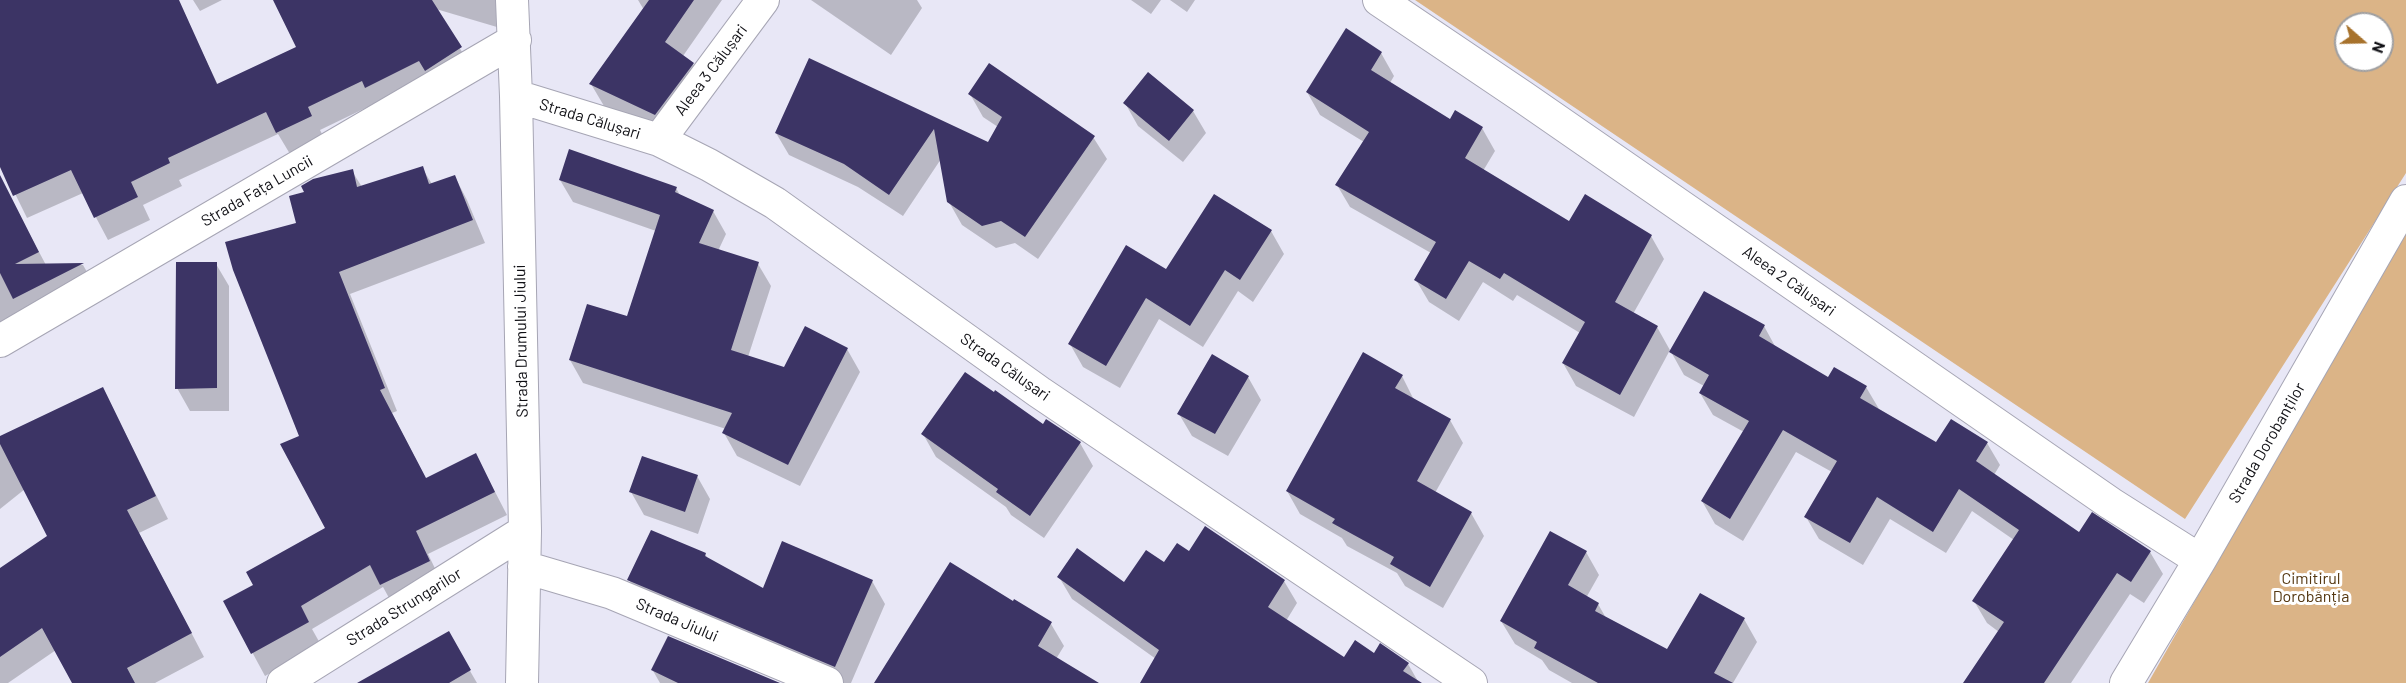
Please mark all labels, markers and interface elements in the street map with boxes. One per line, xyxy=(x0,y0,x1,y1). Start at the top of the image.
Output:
north arrow xyxy=(2334,12,2394,72)
street label: Aleea 3 Călușari xyxy=(671,21,751,119)
text: N xyxy=(2369,39,2390,56)
street label: Strada Călușari xyxy=(537,94,643,144)
street label: Strada Fața Luncii xyxy=(198,151,316,231)
street label: Aleea 2 Călușari xyxy=(1739,242,1839,320)
street label: Strada Drumului Jiului xyxy=(510,264,532,418)
street label: Strada Călușari xyxy=(956,329,1054,405)
street label: Strada Dorobanților xyxy=(2225,379,2309,507)
street label: Strada Strungarilor xyxy=(343,564,465,650)
park label: Cimitirul Dorobănția xyxy=(2273,569,2349,607)
street label: Strada Jiului xyxy=(633,594,721,646)

